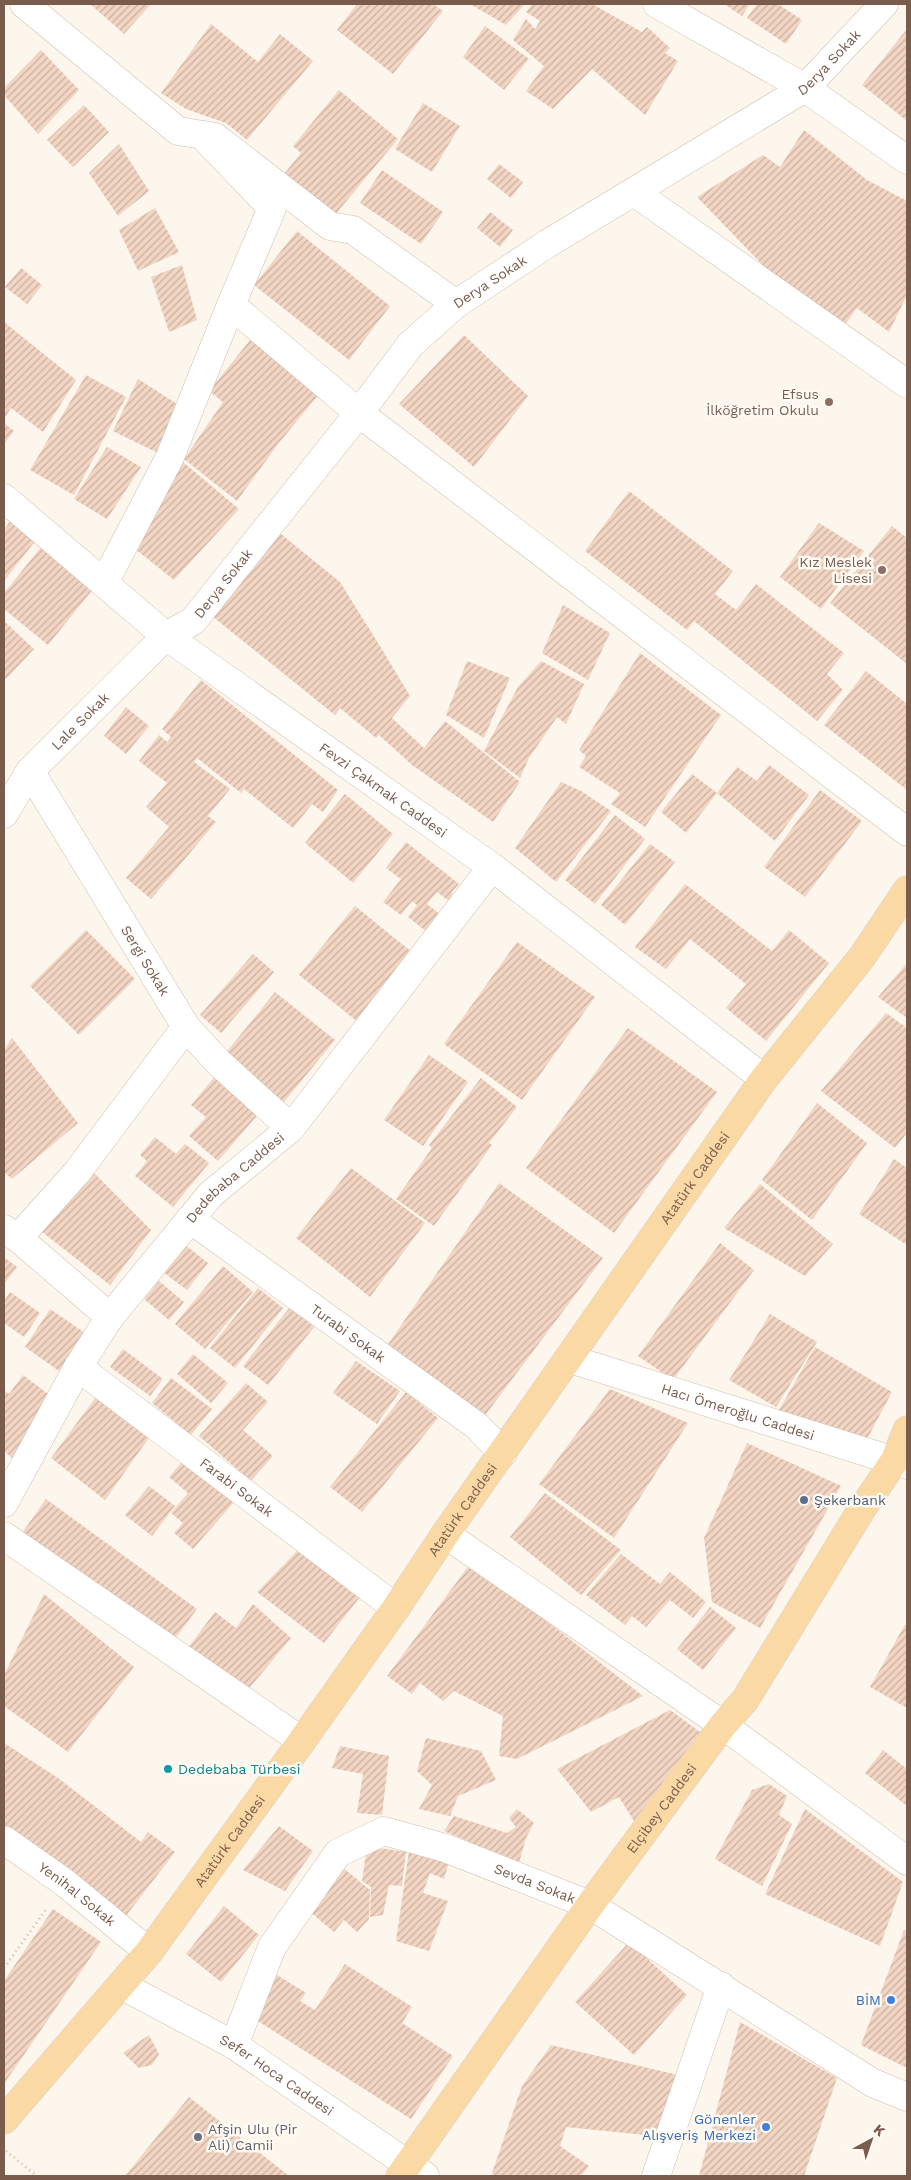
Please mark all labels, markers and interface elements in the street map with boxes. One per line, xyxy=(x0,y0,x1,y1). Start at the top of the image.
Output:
street label: Derya Sokak xyxy=(795,26,864,99)
street label: Derya Sokak xyxy=(450,252,529,312)
place label: Efsus İlköğretim Okulu xyxy=(706,386,819,418)
marker: Efsus İlköğretim Okulu xyxy=(823,396,835,408)
street label: Derya Sokak xyxy=(191,545,256,621)
place label: Kız Meslek Lisesi xyxy=(799,554,872,586)
marker: Kız Meslek Lisesi xyxy=(876,564,888,576)
street label: Lale Sokak xyxy=(48,689,112,753)
street label: Fevzi Çakmak Caddesi xyxy=(316,739,450,841)
street label: Sergi Sokak xyxy=(118,922,173,999)
street label: Dedebaba Caddesi xyxy=(183,1129,287,1226)
street label: Atatürk Caddesi xyxy=(657,1129,733,1227)
street label: Turabi Sokak xyxy=(308,1301,389,1365)
street label: Hacı Ömeroğlu Caddesi xyxy=(659,1380,816,1443)
street label: Farabi Sokak xyxy=(197,1454,276,1520)
street label: Atatürk Caddesi xyxy=(425,1460,500,1559)
place label: Şekerbank xyxy=(814,1492,886,1508)
marker: Şekerbank xyxy=(798,1494,810,1506)
place label: Dedebaba Türbesi xyxy=(178,1761,300,1777)
street label: Elçibey Caddesi xyxy=(623,1761,700,1856)
marker: Dedebaba Türbesi xyxy=(162,1763,174,1775)
street label: Atatürk Caddesi xyxy=(191,1792,268,1890)
street label: Yenihal Sokak xyxy=(35,1859,119,1929)
street label: Sevda Sokak xyxy=(492,1860,578,1907)
place label: BİM xyxy=(856,1992,881,2008)
marker: BİM xyxy=(885,1994,897,2006)
street label: Sefer Hoca Caddesi xyxy=(217,2031,337,2119)
place label: Gönenler Alışveriş Merkezi xyxy=(642,2111,756,2143)
north arrow xyxy=(846,2115,896,2165)
place label: Afşin Ulu (Pir Ali) Camii xyxy=(208,2121,297,2153)
marker: Gönenler Alışveriş Merkezi xyxy=(760,2121,772,2133)
text: K xyxy=(870,2121,888,2139)
marker: Afşin Ulu (Pir Ali) Camii xyxy=(192,2131,204,2143)

